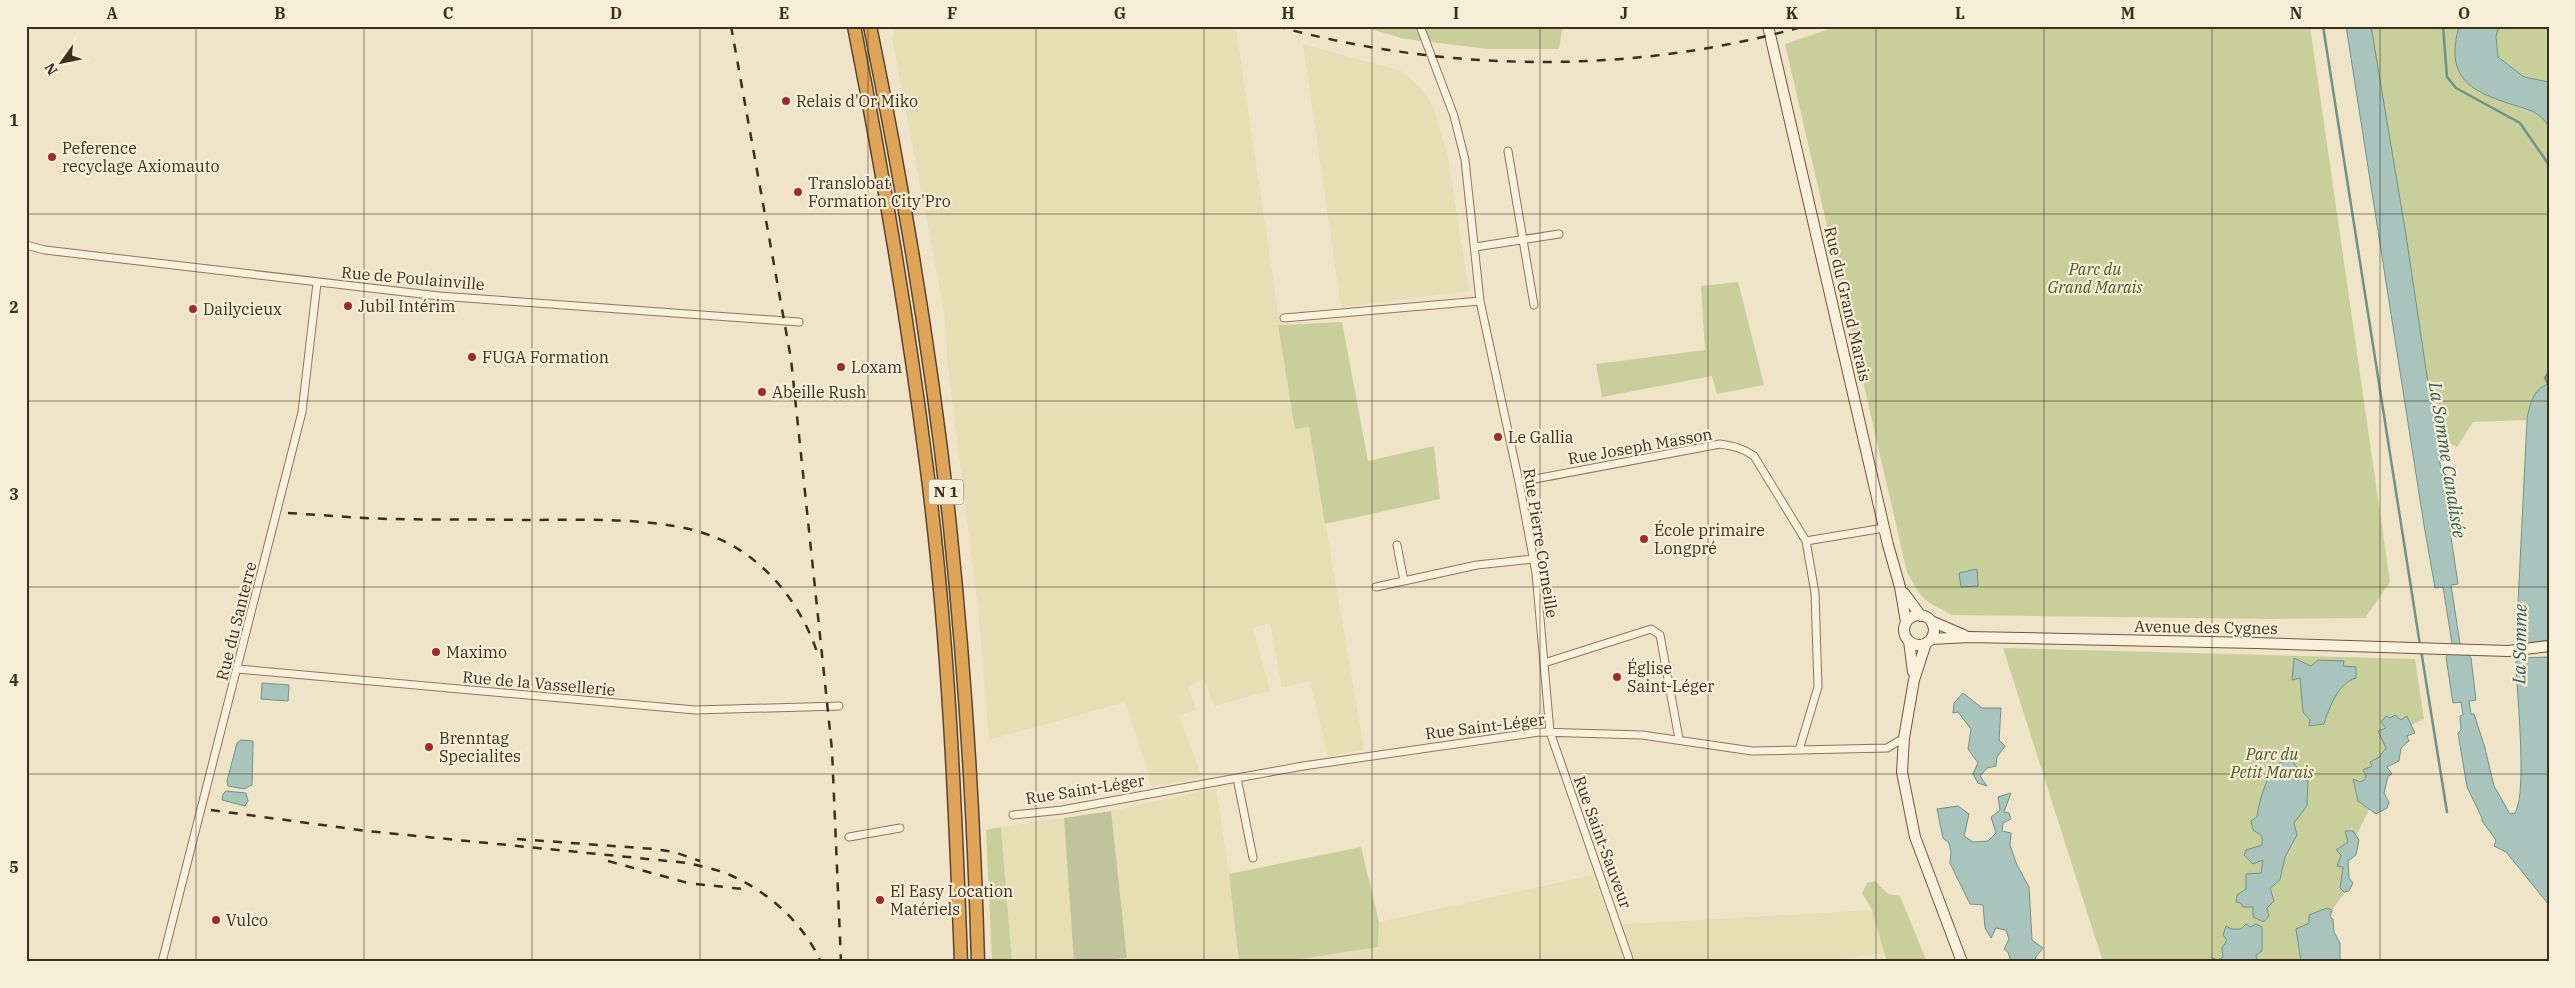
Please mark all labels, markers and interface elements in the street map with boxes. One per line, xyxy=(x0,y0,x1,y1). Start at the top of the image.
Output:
text: A xyxy=(106,3,118,23)
text: B xyxy=(274,3,286,23)
text: C xyxy=(443,3,453,23)
text: D xyxy=(610,3,622,23)
text: E xyxy=(779,3,789,23)
text: F xyxy=(947,3,957,23)
text: G xyxy=(1114,3,1126,23)
text: H xyxy=(1282,3,1295,23)
text: I xyxy=(1453,3,1459,23)
text: J xyxy=(1620,3,1628,23)
text: K xyxy=(1786,3,1799,23)
text: L xyxy=(1955,3,1965,23)
text: M xyxy=(2121,3,2135,23)
text: N xyxy=(2290,3,2302,23)
text: O xyxy=(2458,3,2470,23)
north arrow xyxy=(38,38,88,88)
text: N xyxy=(41,60,62,79)
place label: Relais d'Or Miko xyxy=(796,91,918,111)
marker: Relais d'Or Miko xyxy=(780,95,792,107)
text: 1 xyxy=(9,110,19,130)
place label: Peference recyclage Axiomauto xyxy=(62,138,219,176)
marker: Peference recyclage Axiomauto xyxy=(46,151,58,163)
place label: Translobat Formation City'Pro xyxy=(808,173,951,211)
marker: Translobat Formation City'Pro xyxy=(792,186,804,198)
street label: Rue du Grand Marais xyxy=(1820,224,1876,384)
park label: Parc du Grand Marais xyxy=(2047,259,2143,297)
street label: Rue de Poulainville xyxy=(340,262,486,294)
place label: Jubil Intérim xyxy=(358,296,456,316)
text: 2 xyxy=(9,297,19,317)
place label: Dailycieux xyxy=(203,299,282,319)
marker: Jubil Intérim xyxy=(342,300,354,312)
marker: Dailycieux xyxy=(187,303,199,315)
place label: FUGA Formation xyxy=(482,347,609,367)
marker: FUGA Formation xyxy=(466,351,478,363)
place label: Loxam xyxy=(851,357,902,377)
marker: Loxam xyxy=(835,361,847,373)
water label: La Somme Canalisée xyxy=(2424,379,2471,540)
place label: Abeille Rush xyxy=(772,382,867,402)
marker: Abeille Rush xyxy=(756,386,768,398)
street label: Rue Joseph Masson xyxy=(1566,423,1714,469)
place label: Le Gallia xyxy=(1508,427,1574,447)
marker: Le Gallia xyxy=(1492,431,1504,443)
street label: Rue Pierre Corneille xyxy=(1519,467,1563,619)
road number: N 1 xyxy=(928,480,964,504)
text: 3 xyxy=(9,484,19,504)
place label: École primaire Longpré xyxy=(1654,519,1765,558)
marker: École primaire Longpré xyxy=(1638,533,1650,545)
street label: Rue du Santerre xyxy=(212,560,260,682)
water label: La Somme xyxy=(2507,604,2532,685)
street label: Avenue des Cygnes xyxy=(2134,616,2278,638)
place label: Maximo xyxy=(446,642,507,662)
marker: Maximo xyxy=(430,646,442,658)
place label: Église Saint-Léger xyxy=(1627,657,1714,696)
street label: Rue de la Vassellerie xyxy=(462,666,616,700)
text: 4 xyxy=(9,670,19,690)
marker: Église Saint-Léger xyxy=(1611,671,1623,683)
street label: Rue Saint-Léger xyxy=(1424,709,1546,743)
place label: Brenntag Specialites xyxy=(439,728,521,766)
marker: Brenntag Specialites xyxy=(423,741,435,753)
park label: Parc du Petit Marais xyxy=(2229,744,2314,782)
street label: Rue Saint-Léger xyxy=(1024,770,1146,808)
street label: Rue Saint-Sauveur xyxy=(1570,773,1636,911)
text: 5 xyxy=(9,857,19,877)
place label: El Easy Location Matériels xyxy=(890,881,1013,919)
marker: El Easy Location Matériels xyxy=(874,894,886,906)
place label: Vulco xyxy=(226,910,268,930)
marker: Vulco xyxy=(210,914,222,926)

